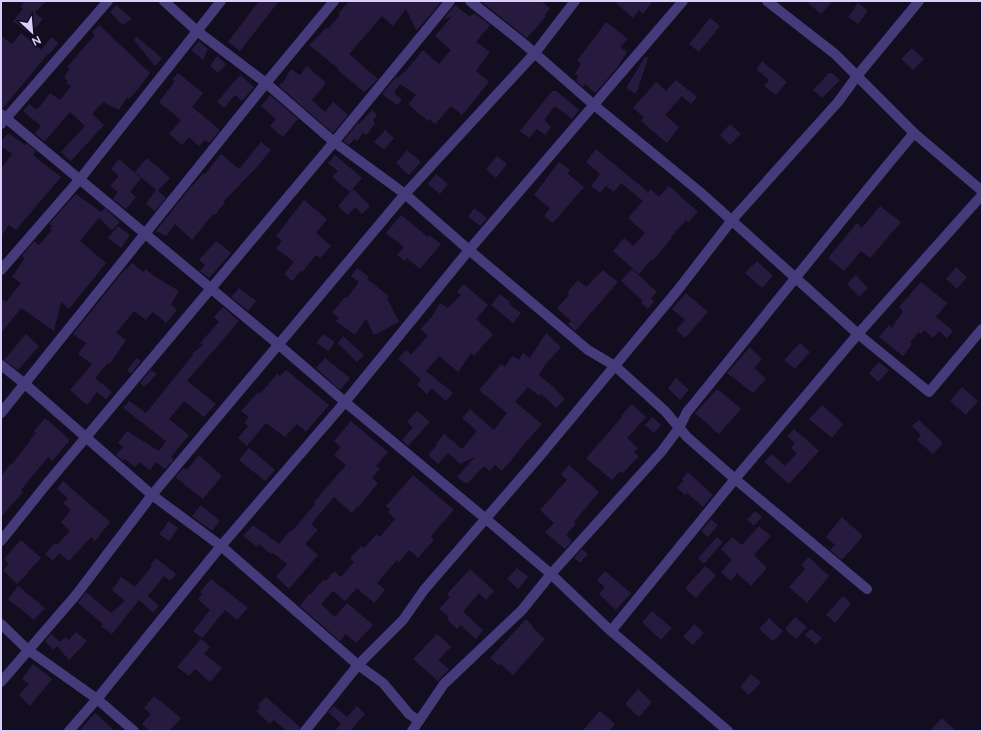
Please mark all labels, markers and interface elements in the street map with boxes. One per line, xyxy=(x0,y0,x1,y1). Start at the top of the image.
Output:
north arrow xyxy=(12,12,52,52)
text: N xyxy=(30,33,43,48)

